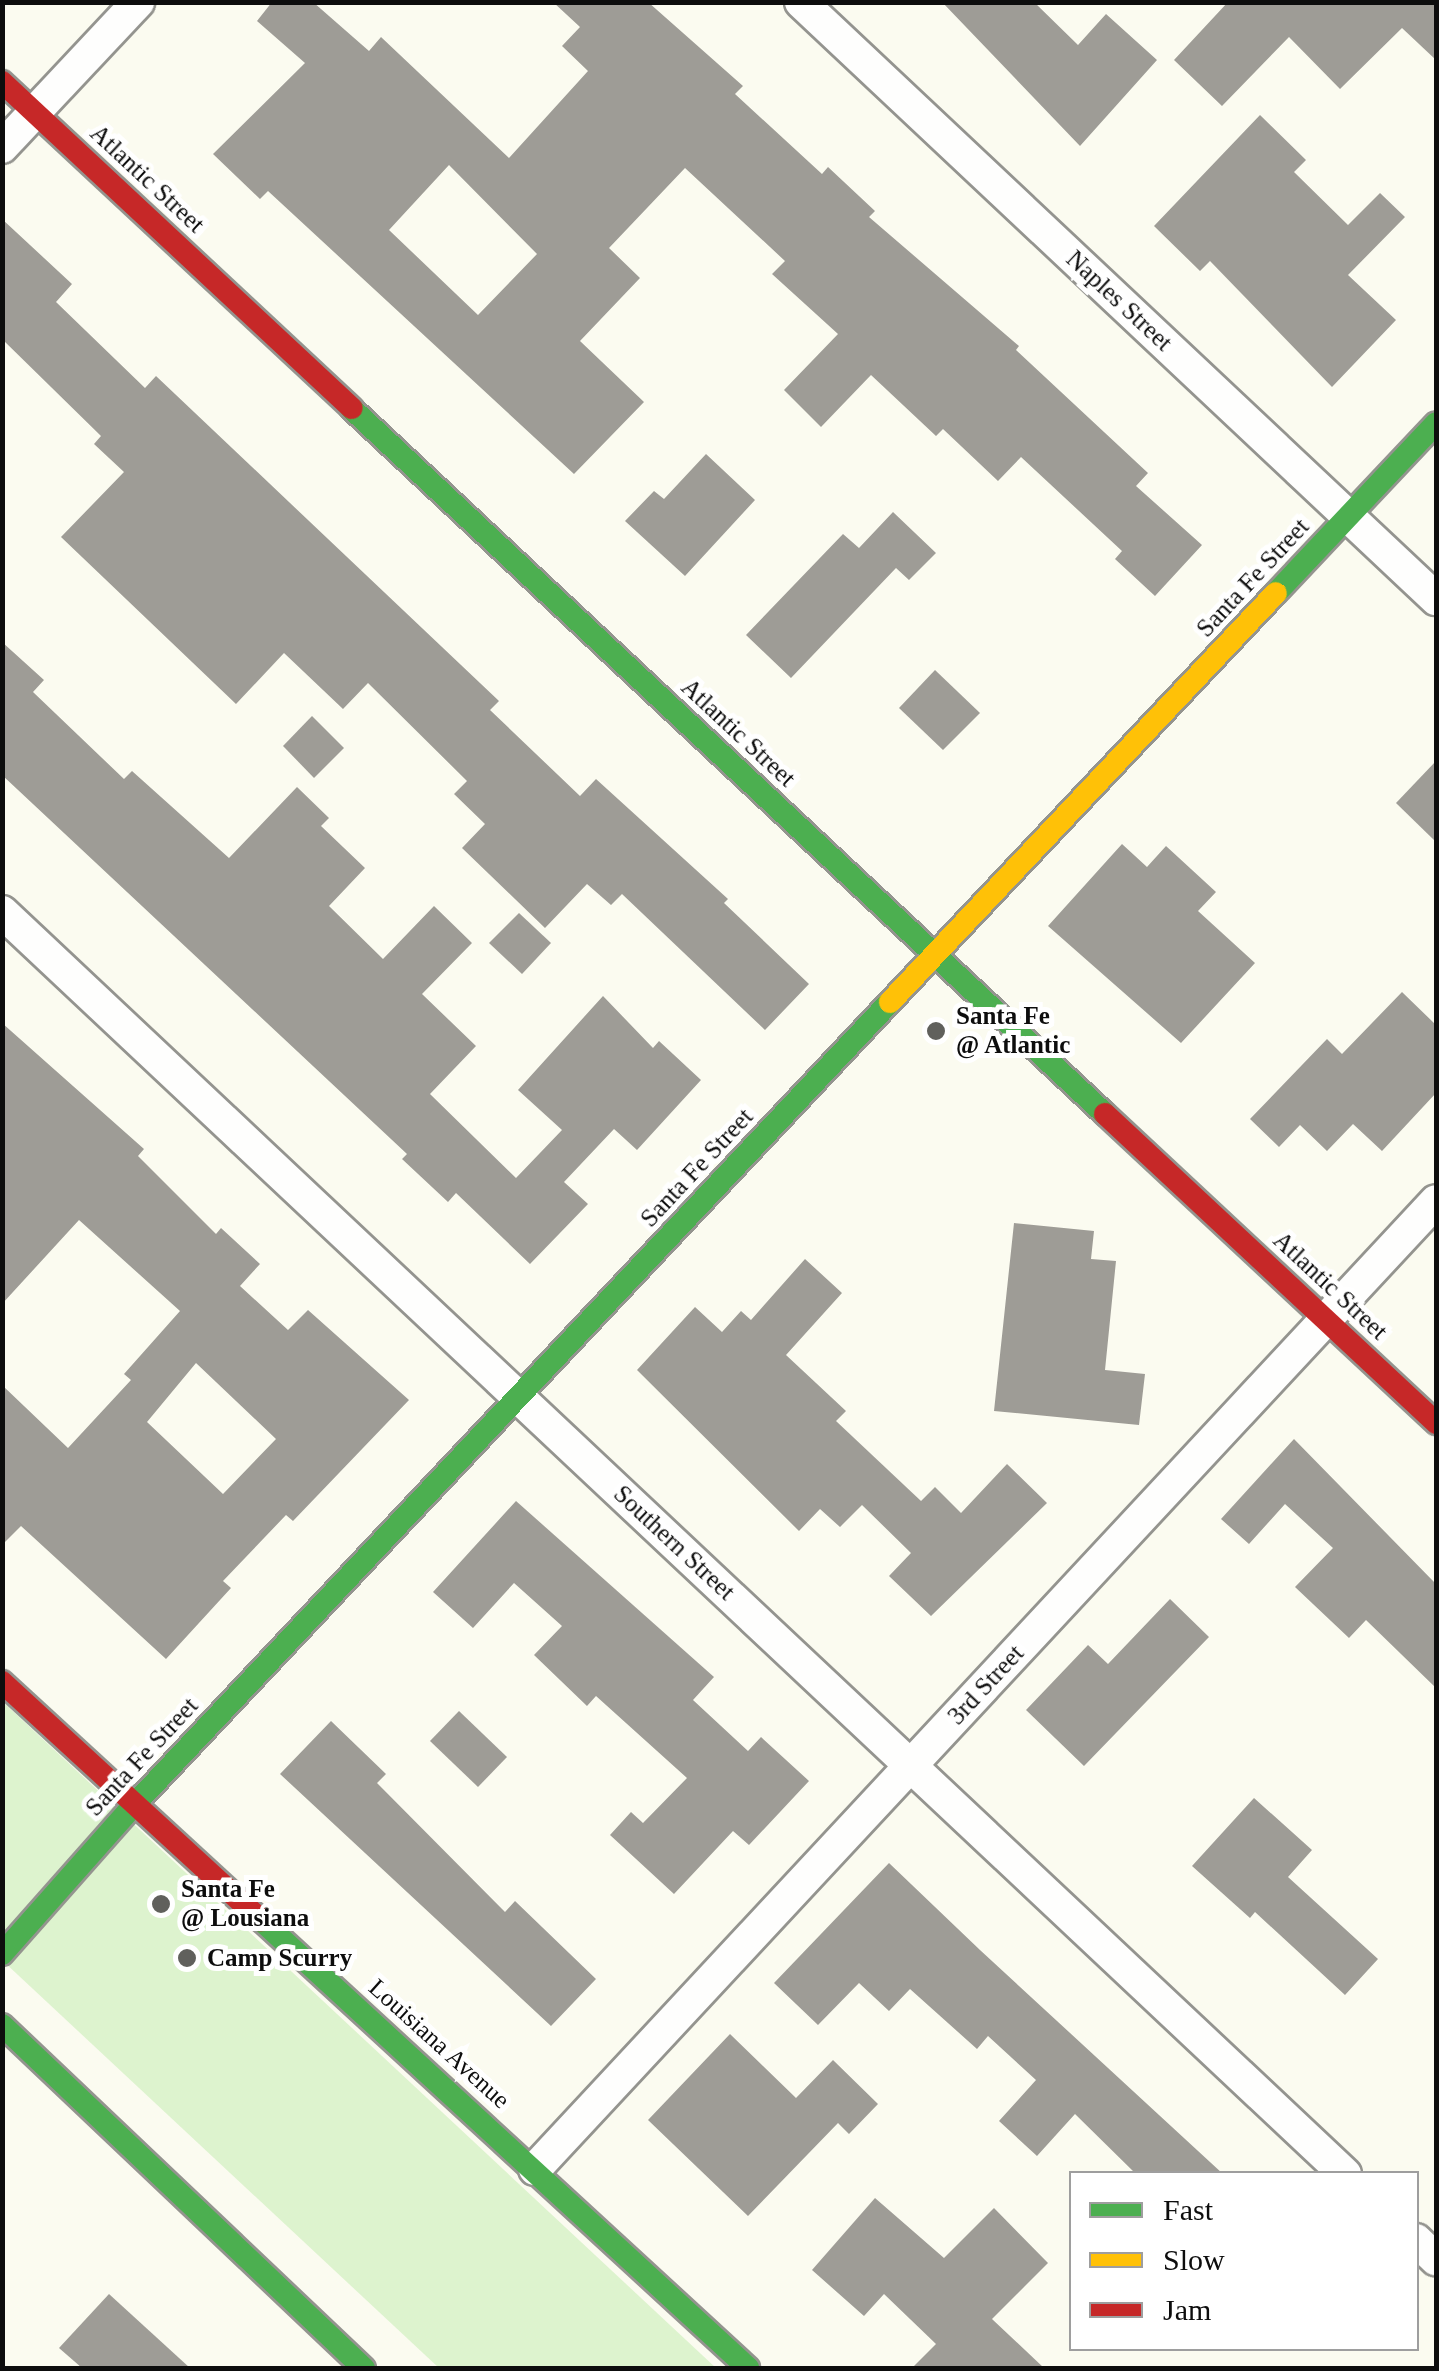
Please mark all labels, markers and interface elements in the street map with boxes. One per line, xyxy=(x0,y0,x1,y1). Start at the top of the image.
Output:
street label: Atlantic Street xyxy=(84,119,210,239)
street label: Naples Street xyxy=(1060,244,1178,358)
street label: Santa Fe Street xyxy=(1190,512,1316,644)
street label: Atlantic Street xyxy=(675,673,801,793)
place label: Santa Fe @ Atlantic xyxy=(956,1002,1072,1061)
marker: Santa Fe @ Atlantic xyxy=(925,1020,947,1042)
street label: Santa Fe Street xyxy=(634,1102,760,1234)
street label: Atlantic Street xyxy=(1267,1226,1393,1346)
street label: Southern Street xyxy=(607,1479,741,1607)
street label: 3rd Street xyxy=(942,1639,1030,1731)
street label: Santa Fe Street xyxy=(79,1691,205,1823)
place label: Santa Fe @ Lousiana xyxy=(181,1875,309,1934)
marker: Santa Fe @ Lousiana xyxy=(150,1893,172,1915)
place label: Camp Scurry xyxy=(207,1943,352,1973)
marker: Camp Scurry xyxy=(176,1947,198,1969)
street label: Louisiana Avenue xyxy=(362,1972,516,2116)
legend xyxy=(1069,2171,1419,2351)
text: Fast xyxy=(1163,2193,1213,2226)
text: Slow xyxy=(1163,2243,1225,2276)
text: Jam xyxy=(1163,2293,1211,2326)

